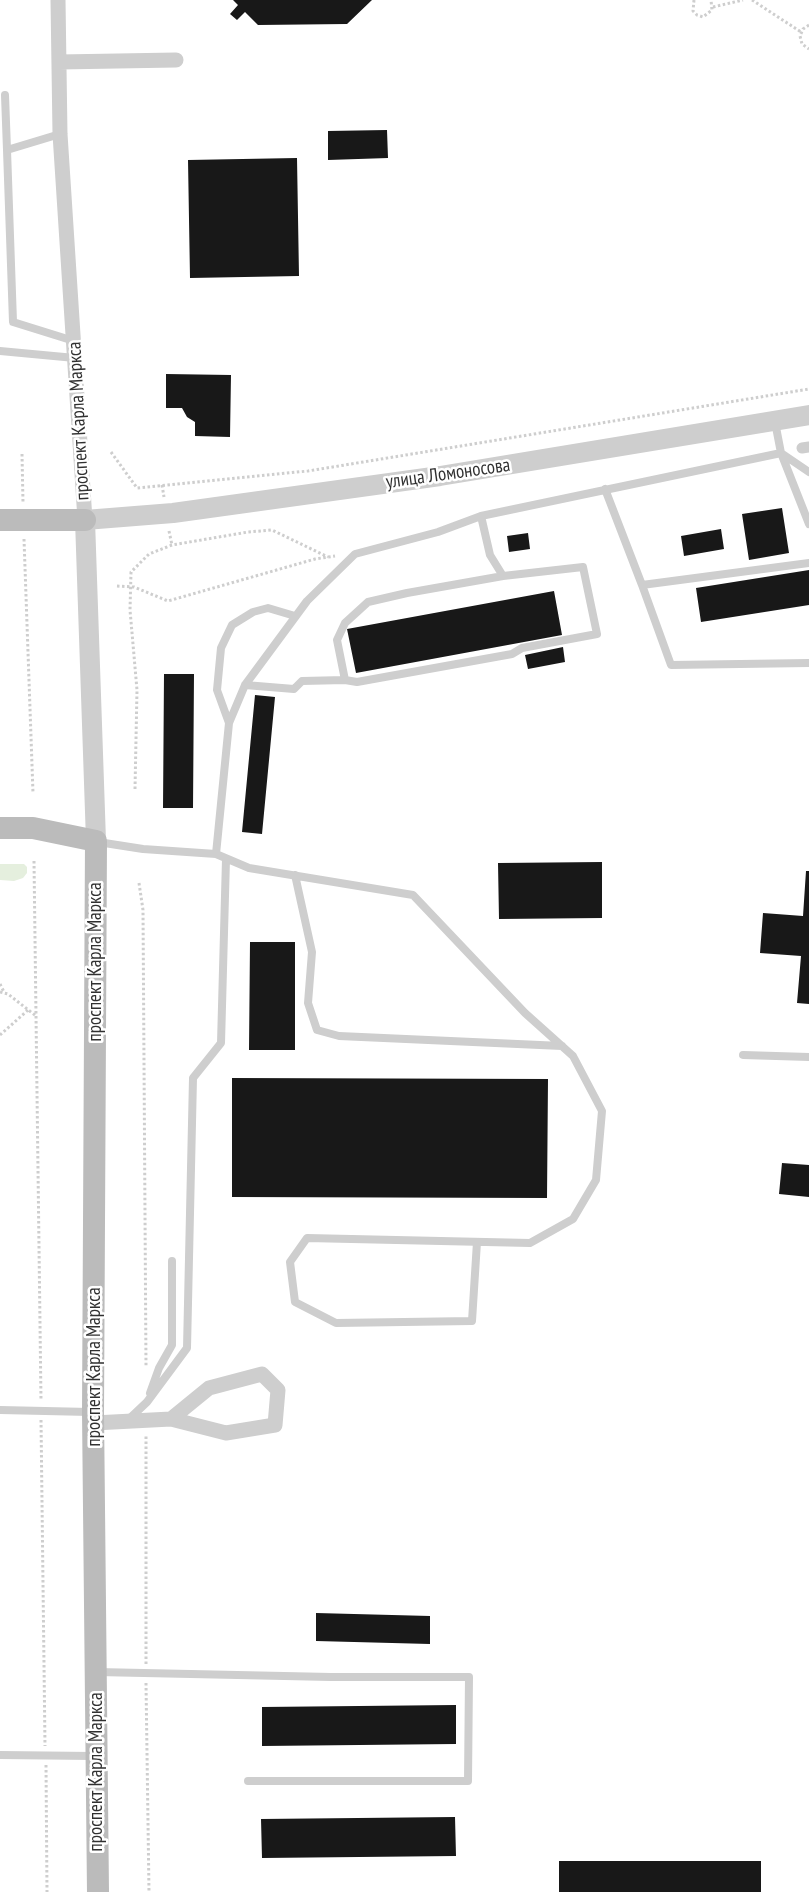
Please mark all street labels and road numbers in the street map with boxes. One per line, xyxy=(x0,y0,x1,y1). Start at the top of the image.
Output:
street label: проспект Карла Маркса xyxy=(63,341,95,501)
street label: улица Ломоносова xyxy=(384,454,512,494)
street label: проспект Карла Маркса xyxy=(85,882,107,1042)
street label: проспект Карла Маркса xyxy=(84,1287,106,1447)
street label: проспект Карла Маркса xyxy=(86,1692,108,1852)

